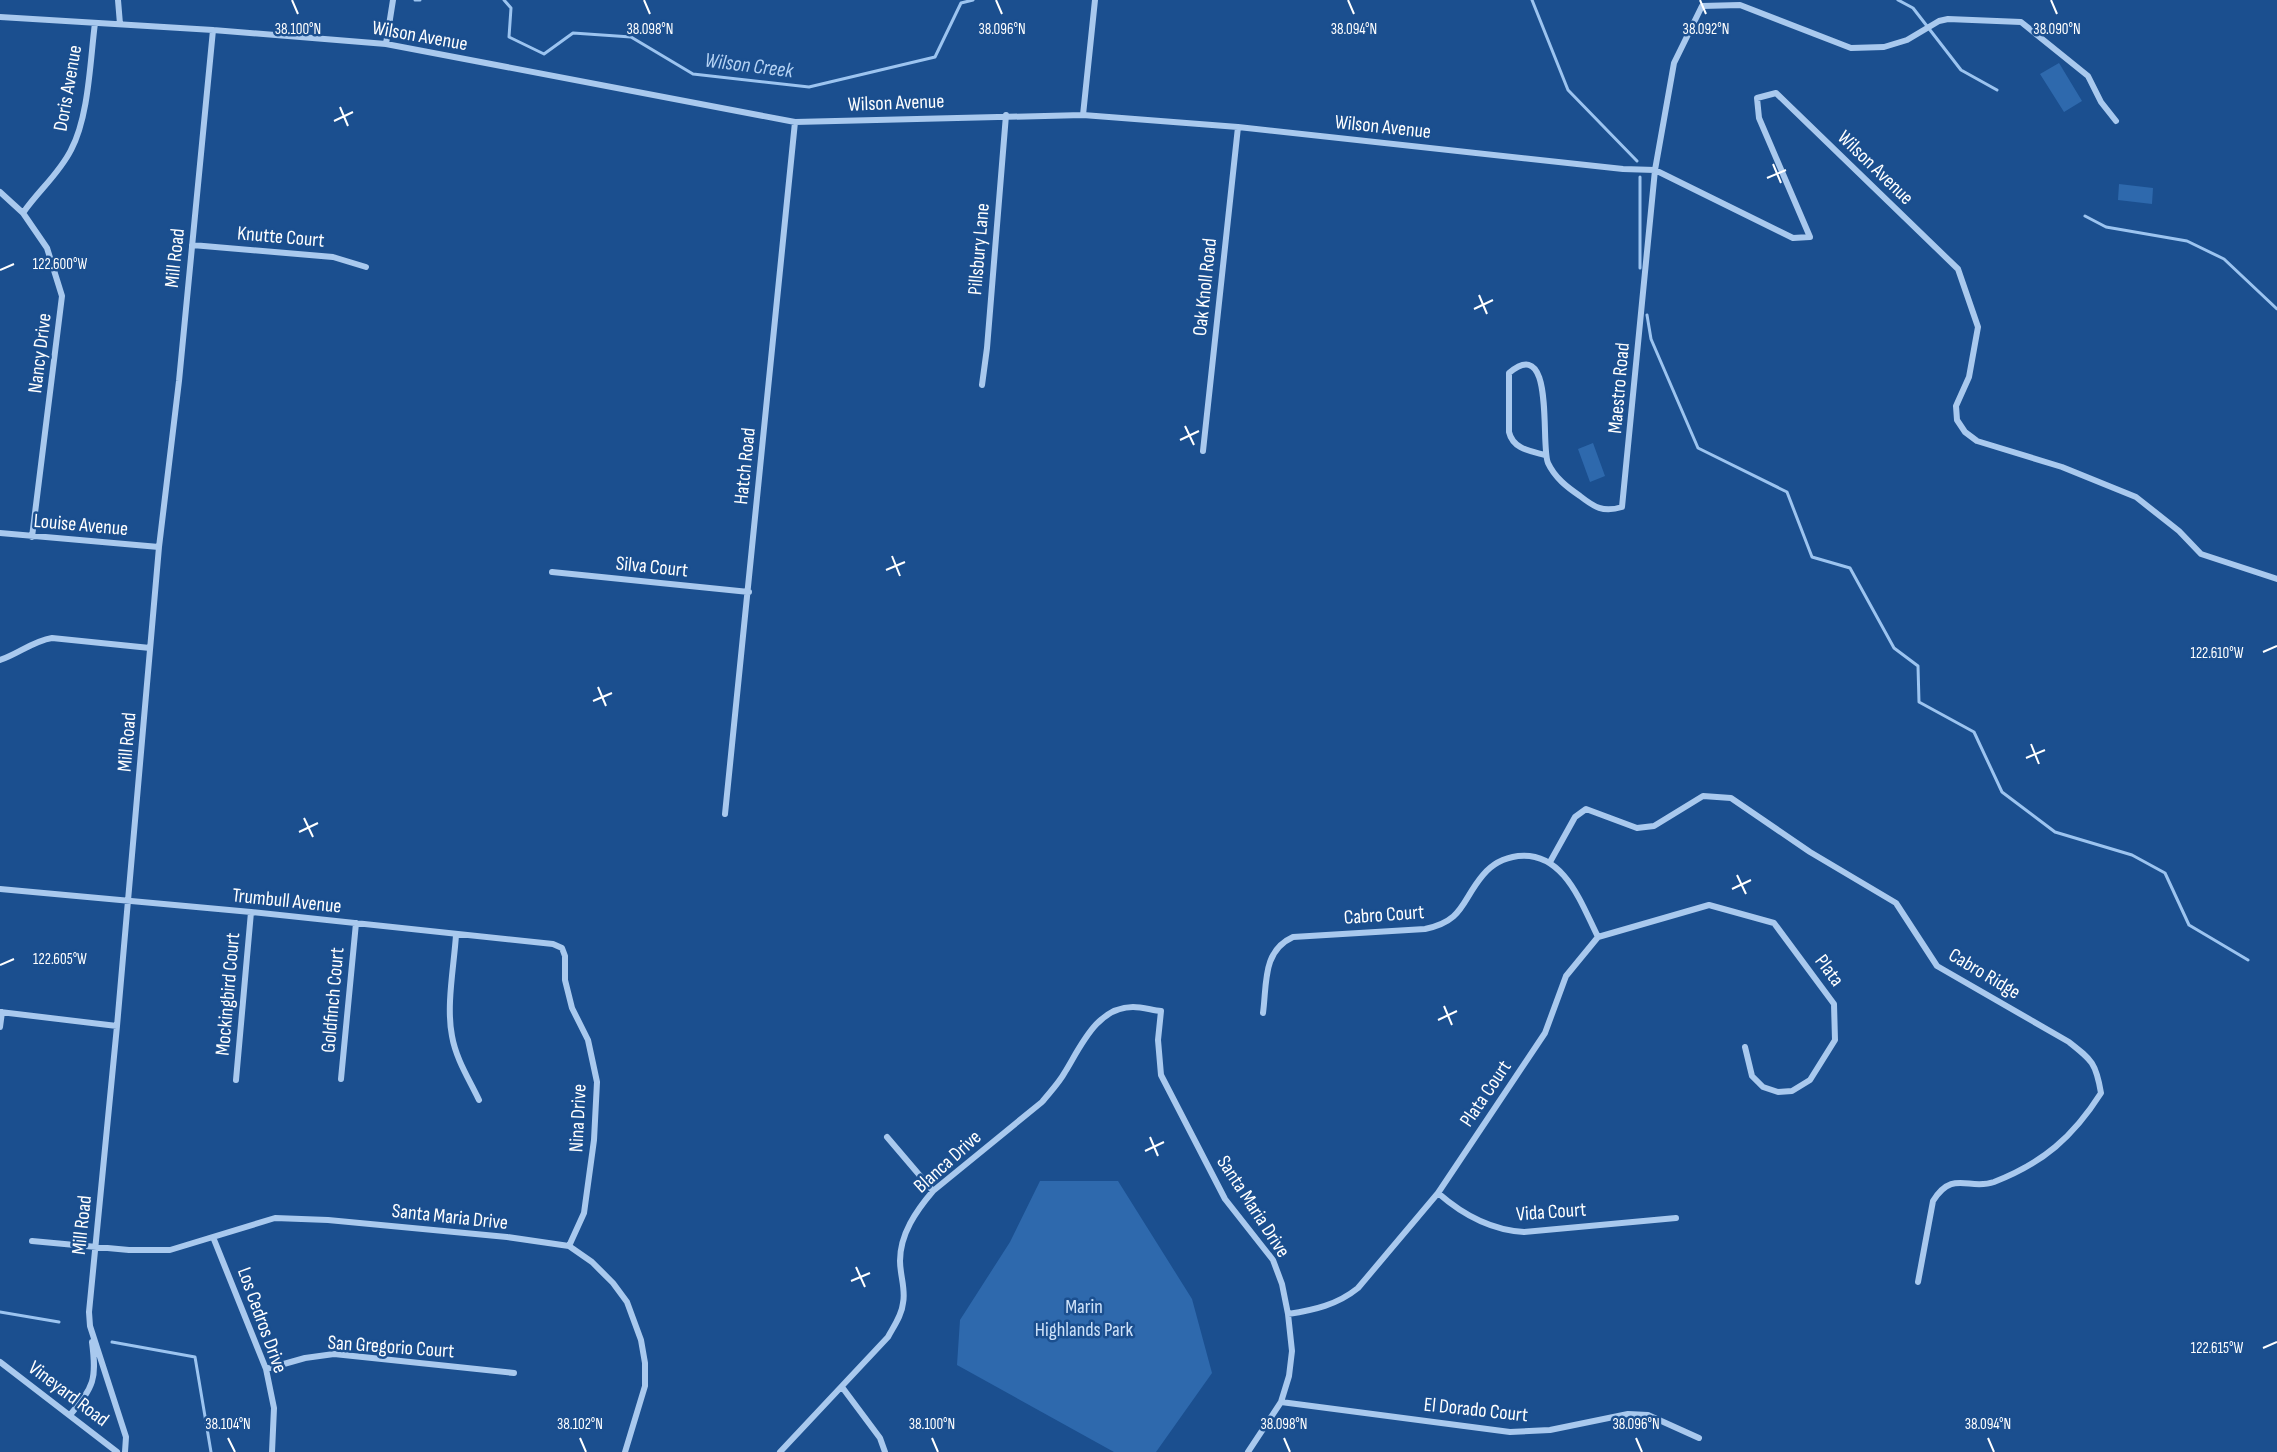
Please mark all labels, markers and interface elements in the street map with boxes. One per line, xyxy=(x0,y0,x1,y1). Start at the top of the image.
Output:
street label: Wilson Avenue xyxy=(370,16,469,56)
text: 38.100°N xyxy=(275,20,321,39)
text: 38.098°N xyxy=(627,20,673,39)
text: 38.096°N xyxy=(978,20,1026,39)
text: 38.094°N xyxy=(1331,20,1377,39)
text: 38.092°N xyxy=(1683,20,1729,39)
text: 38.090°N xyxy=(2033,20,2081,39)
street label: Doris Avenue xyxy=(49,43,87,133)
water label: Wilson Creek xyxy=(703,48,796,83)
street label: Wilson Avenue xyxy=(847,89,945,117)
street label: Wilson Avenue xyxy=(1334,110,1432,144)
street label: Wilson Avenue xyxy=(1832,126,1918,210)
street label: Pillsbury Lane xyxy=(963,202,995,296)
street label: Knutte Court xyxy=(236,221,325,253)
street label: Mill Road xyxy=(160,227,190,289)
street label: Oak Knoll Road xyxy=(1188,237,1222,337)
text: 122.600°W xyxy=(33,255,87,274)
street label: Nancy Drive xyxy=(23,312,57,394)
street label: Maestro Road xyxy=(1603,342,1635,435)
street label: Hatch Road xyxy=(729,427,761,506)
street label: Louise Avenue xyxy=(33,509,129,541)
street label: Silva Court xyxy=(615,551,689,583)
text: 122.610°W xyxy=(2190,644,2244,663)
street label: Mill Road xyxy=(112,711,142,773)
street label: Trumbull Avenue xyxy=(231,883,343,919)
street label: Cabro Court xyxy=(1343,900,1425,930)
street label: Mockingbird Court xyxy=(211,932,245,1057)
street label: Cabro Ridge xyxy=(1944,943,2025,1005)
street label: Goldfinch Court xyxy=(316,946,350,1054)
text: 122.605°W xyxy=(33,950,87,969)
street label: Plata xyxy=(1810,950,1849,991)
street label: Plata Court xyxy=(1455,1056,1517,1131)
street label: Nina Drive xyxy=(564,1083,592,1153)
street label: Blanca Drive xyxy=(909,1125,986,1198)
street label: Santa Maria Drive xyxy=(1211,1151,1295,1262)
street label: Mill Road xyxy=(67,1194,97,1256)
street label: Vida Court xyxy=(1515,1198,1587,1226)
street label: Santa Maria Drive xyxy=(391,1199,509,1235)
street label: Los Cedros Drive xyxy=(232,1264,292,1376)
park label: Marin Highlands Park xyxy=(1035,1295,1134,1342)
street label: San Gregorio Court xyxy=(327,1331,455,1363)
text: 122.615°W xyxy=(2191,1339,2243,1358)
street label: Vineyard Road xyxy=(23,1356,113,1432)
street label: El Dorado Court xyxy=(1423,1393,1529,1427)
text: 38.104°N xyxy=(205,1415,251,1434)
text: 38.102°N xyxy=(557,1415,603,1434)
text: 38.100°N xyxy=(909,1415,955,1434)
text: 38.098°N xyxy=(1261,1415,1307,1434)
text: 38.096°N xyxy=(1612,1415,1660,1434)
text: 38.094°N xyxy=(1965,1415,2011,1434)

